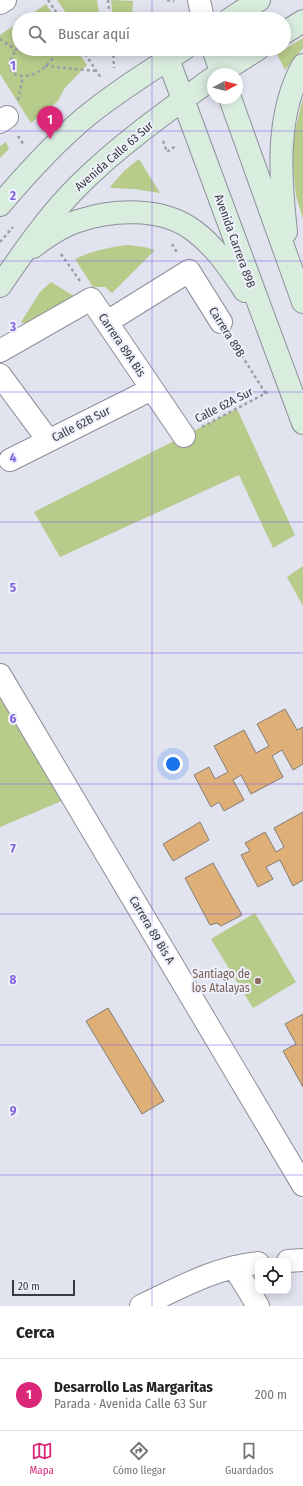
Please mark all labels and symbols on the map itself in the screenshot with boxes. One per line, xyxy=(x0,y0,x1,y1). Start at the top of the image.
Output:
text: 1 xyxy=(10,58,16,73)
north arrow xyxy=(207,68,243,104)
pin: 1 xyxy=(37,106,63,139)
street label: Avenida Calle 63 Sur xyxy=(72,118,157,194)
text: 2 xyxy=(9,188,16,203)
street label: Avenida Carrera 89B xyxy=(212,192,259,290)
street label: Carrera 89B xyxy=(206,304,248,360)
street label: Carrera 89A Bis xyxy=(96,311,148,379)
text: 3 xyxy=(9,319,16,334)
street label: Calle 62A Sur xyxy=(193,384,256,426)
street label: Calle 62B Sur xyxy=(49,403,113,445)
text: 4 xyxy=(10,450,17,465)
text: 5 xyxy=(10,580,16,595)
text: 6 xyxy=(10,711,17,726)
your location xyxy=(163,754,183,774)
text: 7 xyxy=(10,841,16,856)
street label: Carrera 89 Bis A xyxy=(126,894,178,967)
place label: Santiago de los Atalayas xyxy=(192,967,250,995)
text: 8 xyxy=(10,972,17,987)
marker: Santiago de los Atalayas xyxy=(253,976,263,986)
text: 9 xyxy=(10,1103,17,1118)
scale bar xyxy=(12,1278,75,1297)

